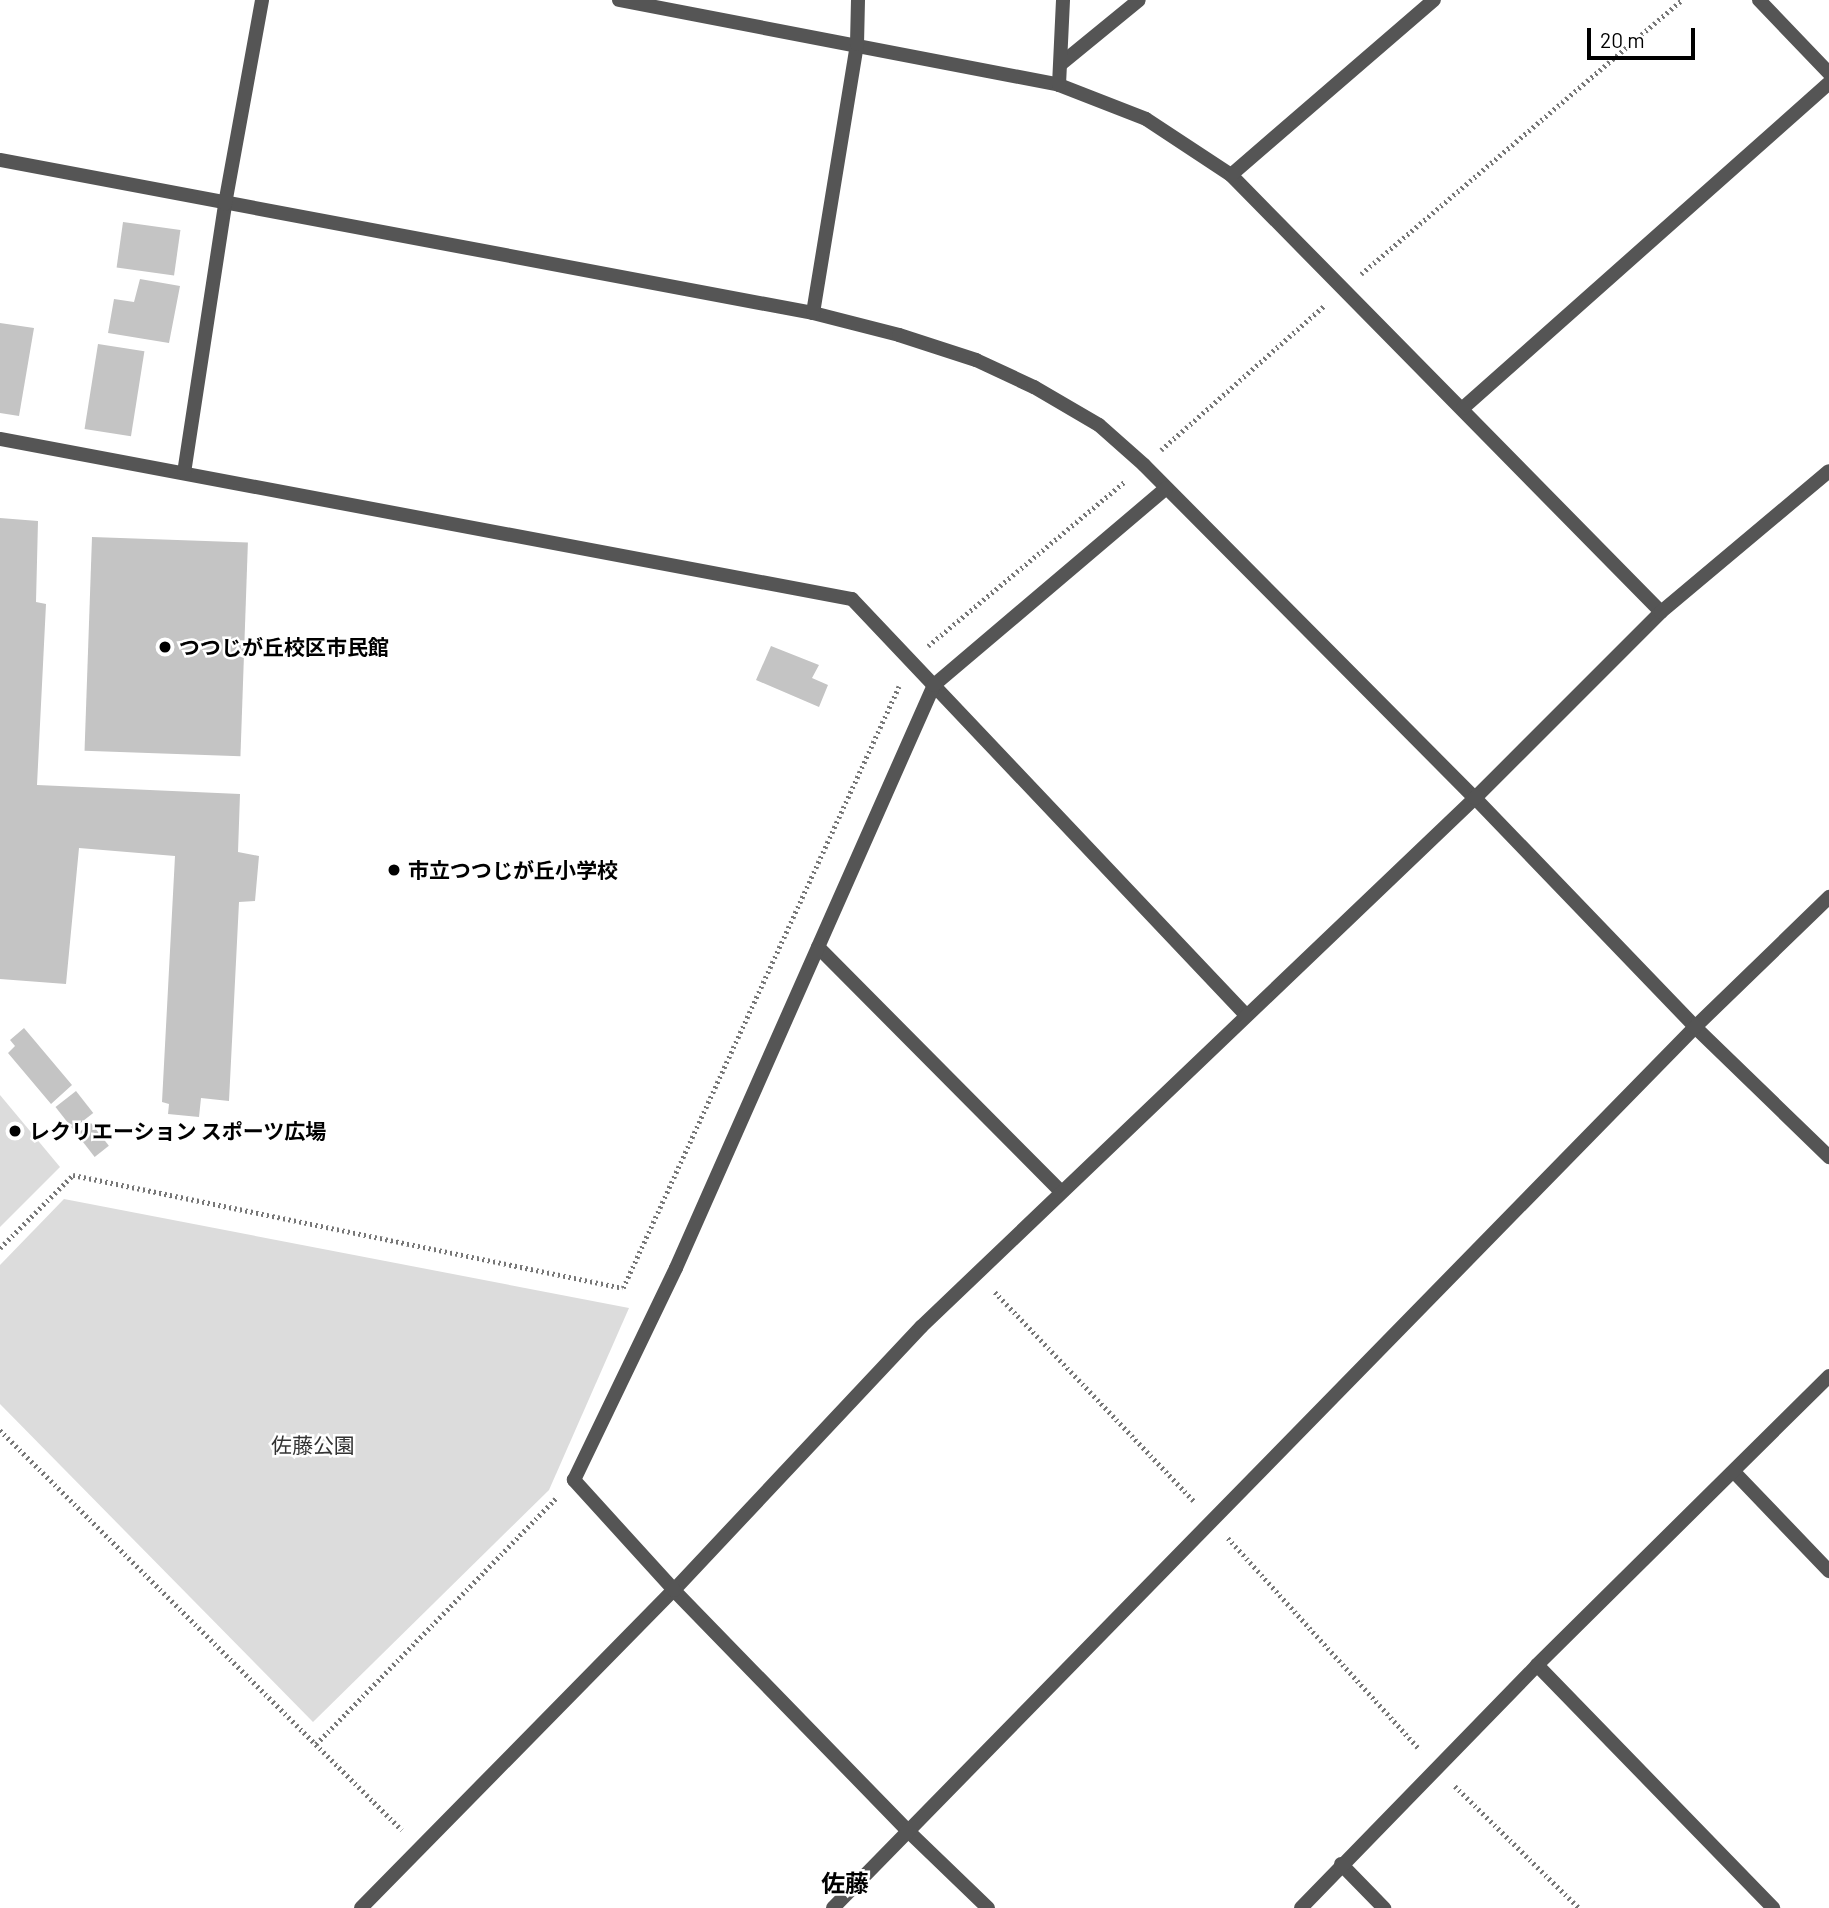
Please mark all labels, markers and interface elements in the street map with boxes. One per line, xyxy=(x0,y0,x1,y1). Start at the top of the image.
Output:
scale bar xyxy=(1591,14,1700,58)
text: 20 m xyxy=(1600,27,1645,52)
place label: つつじが丘校区市民館 xyxy=(179,634,389,660)
marker: つつじが丘校区市民館 xyxy=(157,639,173,655)
place label: 市立つつじが丘小学校 xyxy=(408,857,618,883)
marker: 市立つつじが丘小学校 xyxy=(386,862,402,878)
place label: レクリエーション スポーツ広場 xyxy=(29,1118,327,1144)
marker: レクリエーション スポーツ広場 xyxy=(7,1123,23,1139)
park label: 佐藤公園 xyxy=(271,1432,355,1458)
district label: 佐藤 xyxy=(821,1869,869,1897)

